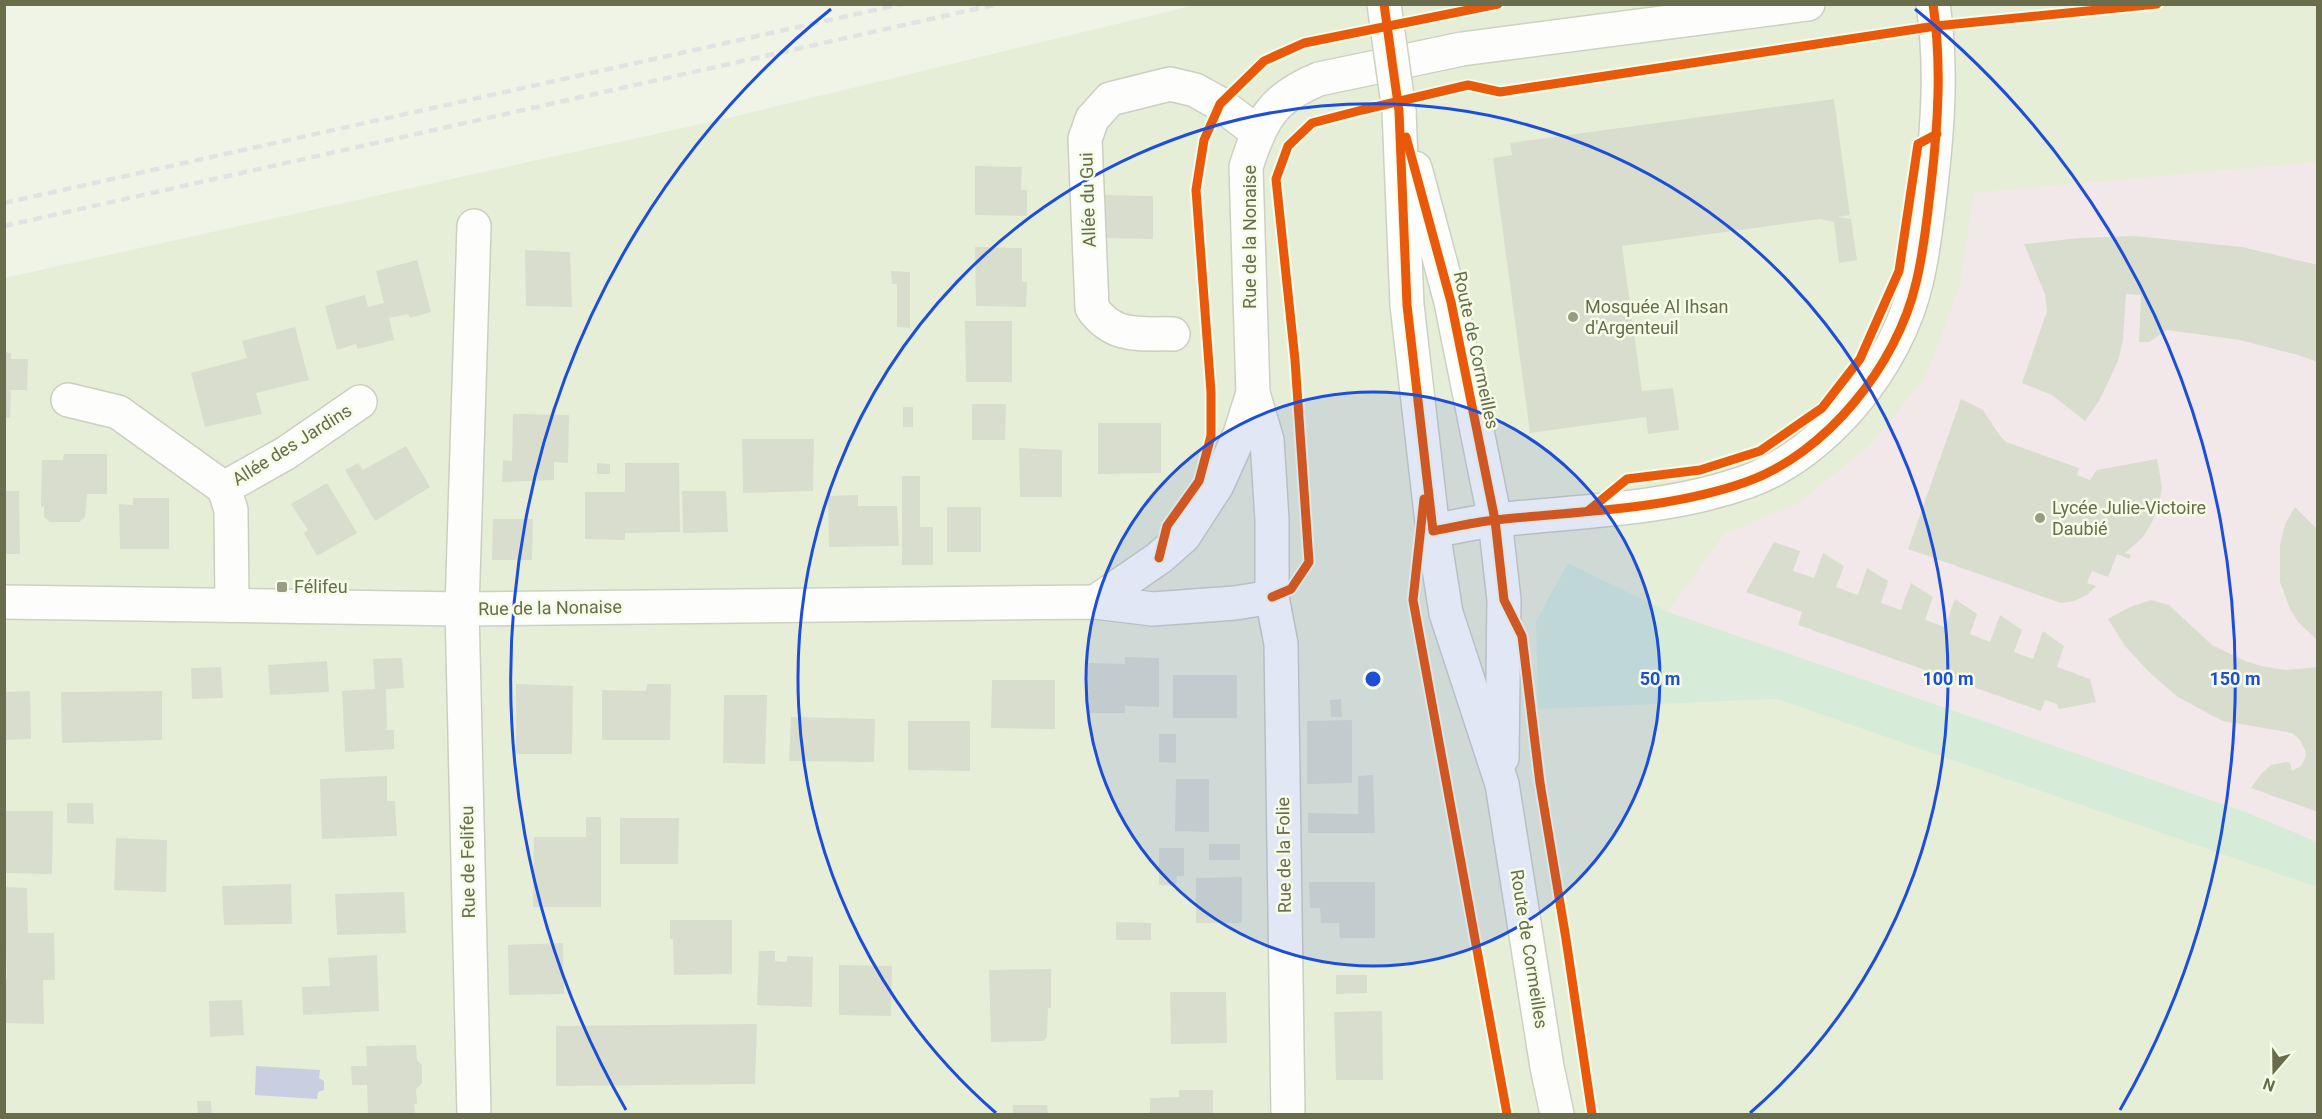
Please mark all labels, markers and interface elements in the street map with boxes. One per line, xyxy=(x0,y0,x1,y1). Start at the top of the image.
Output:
street label: Allée du Gui xyxy=(1075,152,1100,248)
street label: Rue de la Nonaise xyxy=(1239,165,1260,309)
street label: Route de Cormeilles xyxy=(1450,269,1503,431)
place label: Mosquée Al Ihsan d'Argenteuil xyxy=(1585,296,1728,338)
marker: Mosquée Al Ihsan d'Argenteuil xyxy=(1566,310,1580,324)
street label: Allée des Jardins xyxy=(228,399,355,490)
place label: Lycée Julie-Victoire Daubié xyxy=(2052,497,2206,539)
marker: Lycée Julie-Victoire Daubié xyxy=(2033,511,2047,525)
place label: Félifeu xyxy=(294,576,348,597)
marker: Félifeu xyxy=(275,580,289,594)
street label: Rue de la Nonaise xyxy=(478,596,622,619)
text: 50 m xyxy=(1640,668,1680,689)
text: 100 m xyxy=(1922,668,1974,689)
text: 150 m xyxy=(2209,668,2261,689)
centre of rings xyxy=(1363,669,1383,689)
street label: Rue de la Folie xyxy=(1272,797,1295,913)
street label: Rue de Felifeu xyxy=(456,805,479,919)
street label: Route de Cormeilles xyxy=(1507,868,1552,1030)
north arrow xyxy=(2244,1041,2304,1101)
text: N xyxy=(2260,1074,2278,1095)

